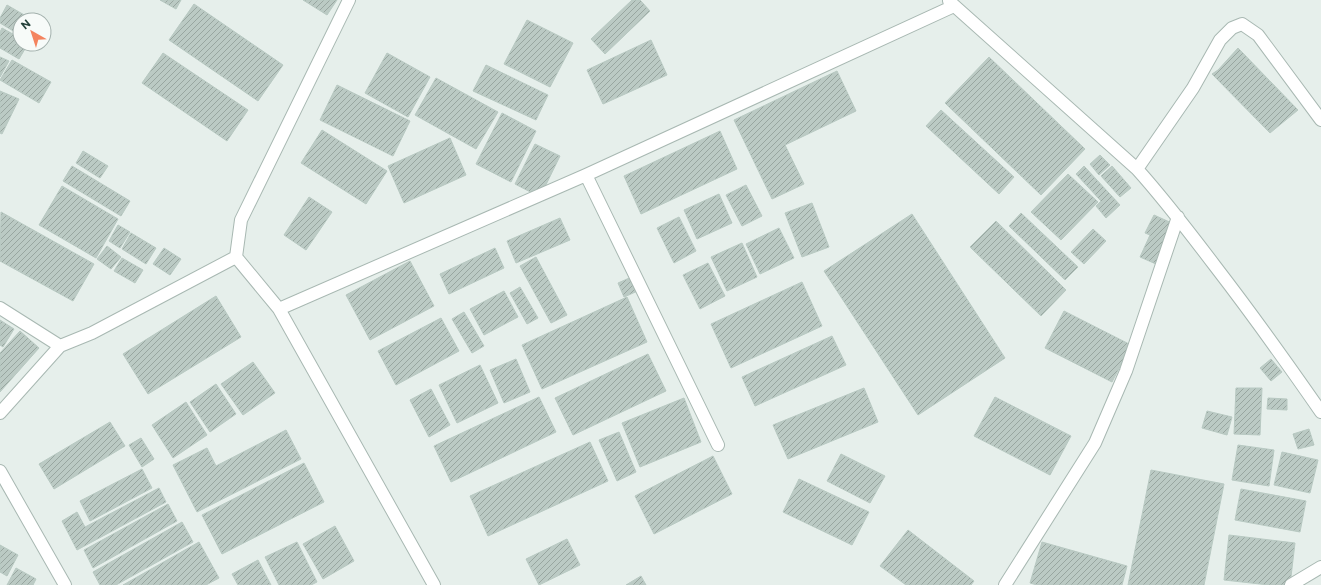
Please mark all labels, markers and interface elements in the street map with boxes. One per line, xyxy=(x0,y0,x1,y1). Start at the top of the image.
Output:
north arrow xyxy=(12,12,52,52)
text: N xyxy=(18,16,33,31)

